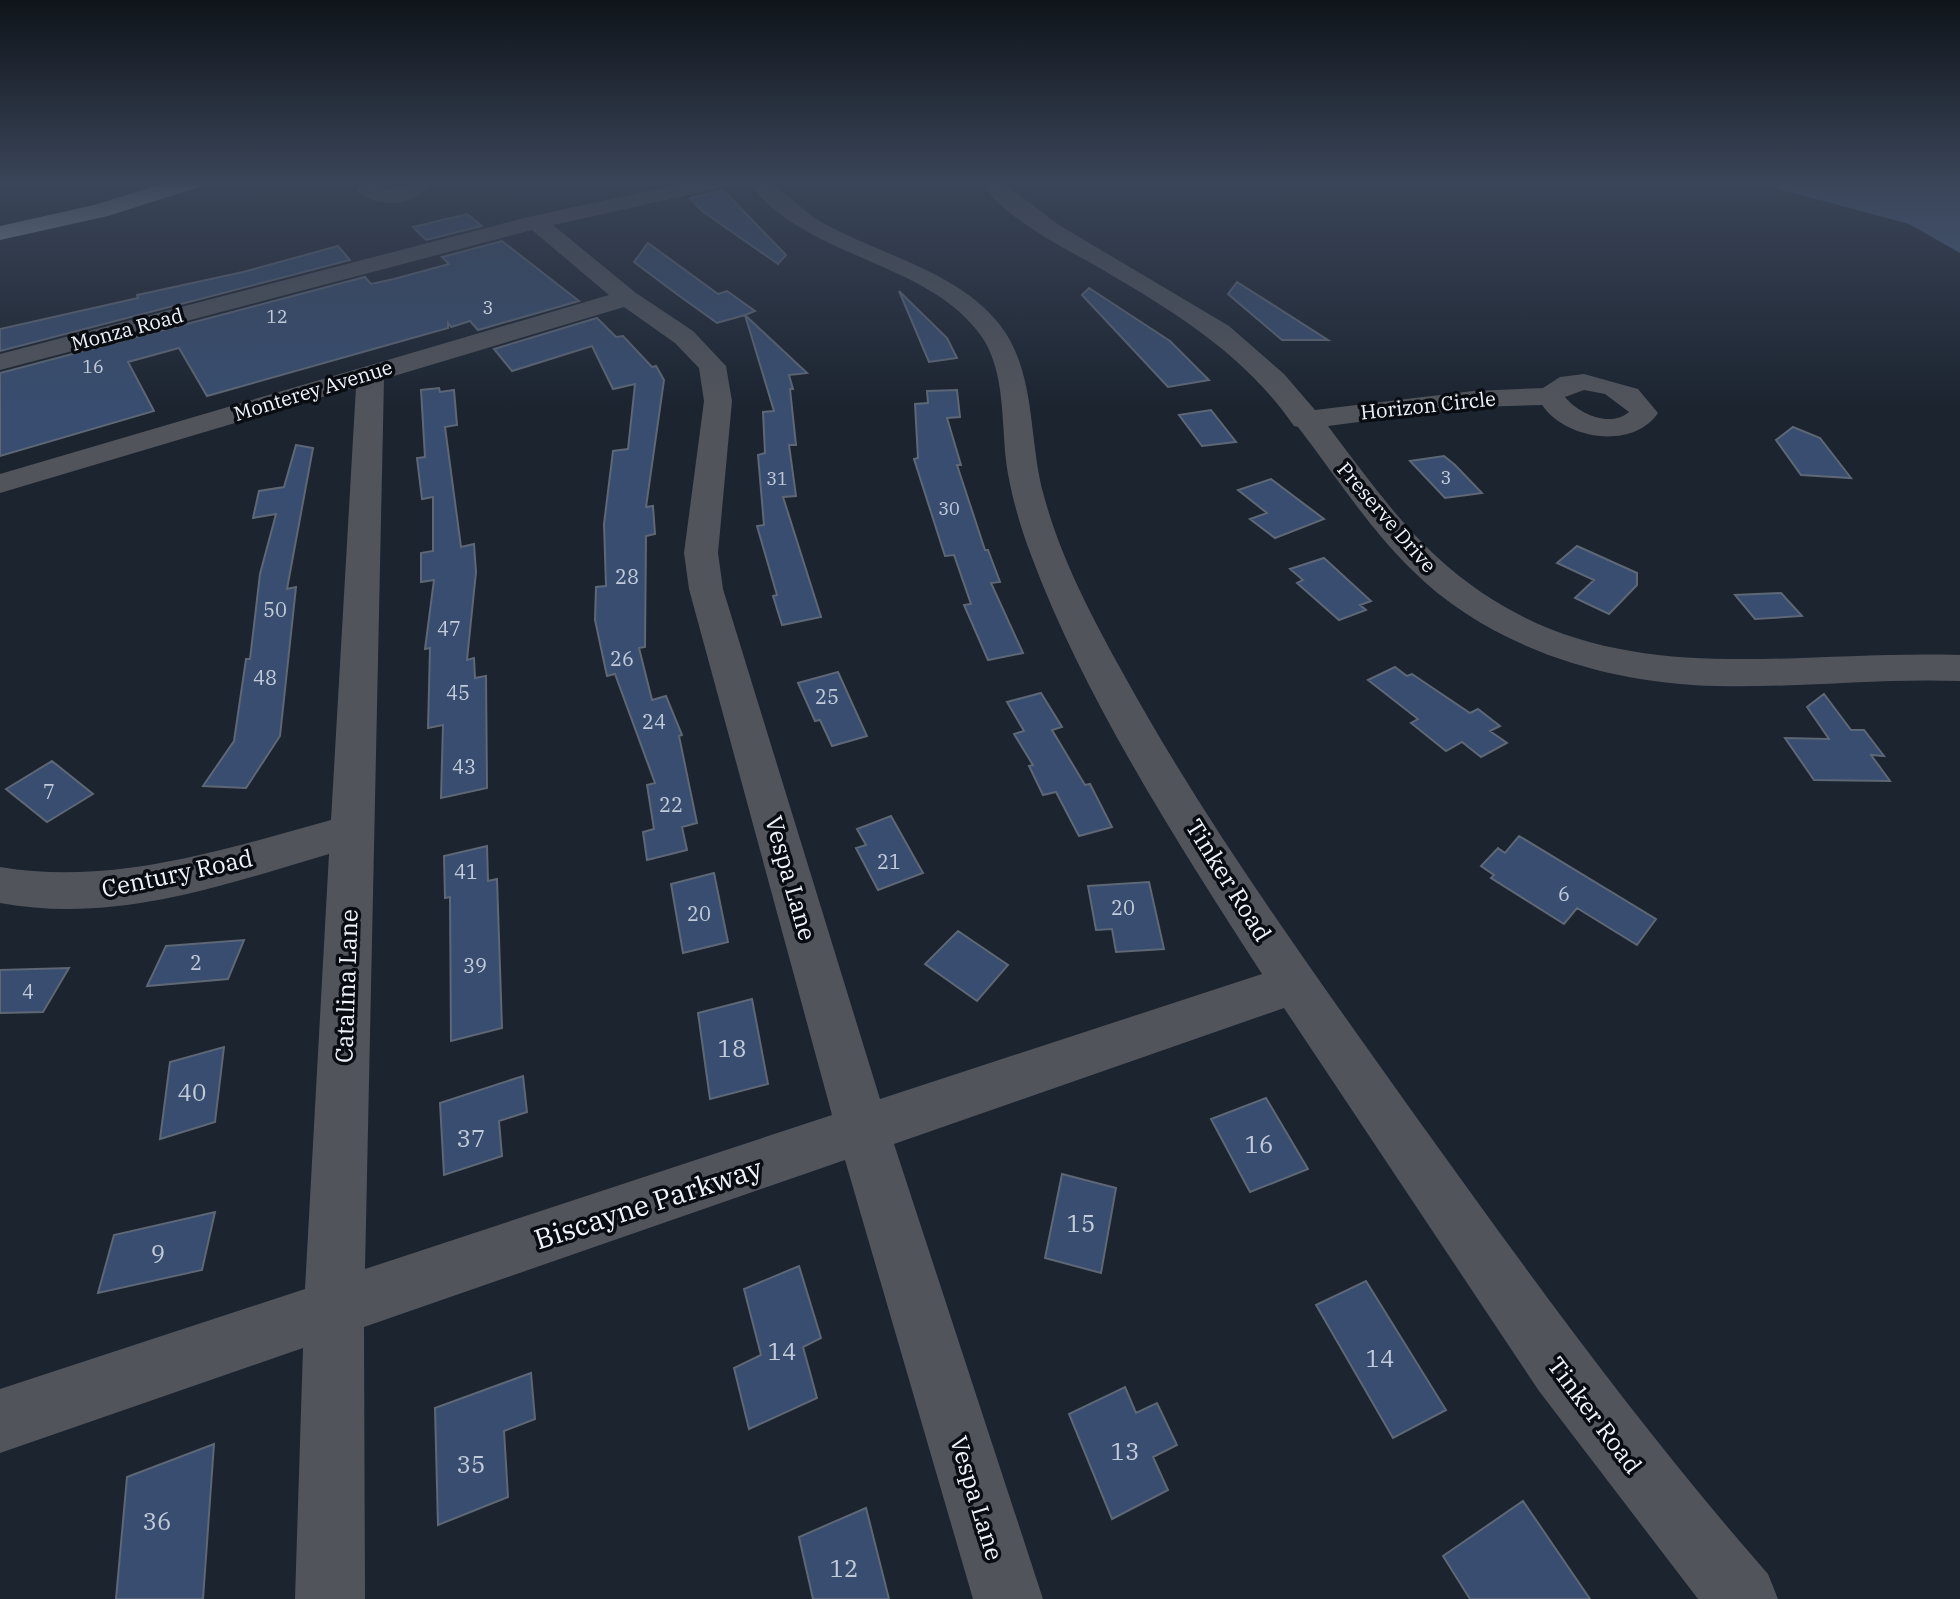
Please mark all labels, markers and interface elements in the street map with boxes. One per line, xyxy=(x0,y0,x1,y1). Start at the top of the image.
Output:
house number: 3 xyxy=(483,296,493,319)
street label: Monza Road xyxy=(68,301,186,357)
house number: 12 xyxy=(266,305,288,328)
street label: Monterey Avenue xyxy=(230,353,396,427)
house number: 16 xyxy=(82,355,104,378)
street label: Horizon Circle xyxy=(1359,384,1497,426)
street label: Preserve Drive xyxy=(1331,456,1443,578)
house number: 3 xyxy=(1441,466,1451,489)
house number: 31 xyxy=(766,467,788,490)
house number: 30 xyxy=(938,497,960,520)
house number: 28 xyxy=(615,563,639,590)
house number: 50 xyxy=(263,596,287,623)
house number: 47 xyxy=(437,615,461,642)
house number: 26 xyxy=(610,645,634,672)
house number: 48 xyxy=(253,664,277,691)
house number: 45 xyxy=(446,679,470,706)
house number: 25 xyxy=(815,683,839,710)
house number: 24 xyxy=(642,708,666,735)
house number: 43 xyxy=(452,753,476,780)
house number: 7 xyxy=(43,778,55,805)
house number: 22 xyxy=(659,791,683,818)
street label: Vespa Lane xyxy=(758,812,824,944)
street label: Tinker Road xyxy=(1179,813,1279,947)
street label: Century Road xyxy=(98,841,256,905)
house number: 21 xyxy=(877,848,901,875)
house number: 41 xyxy=(454,858,478,885)
house number: 6 xyxy=(1558,880,1570,907)
house number: 20 xyxy=(1111,894,1135,921)
house number: 20 xyxy=(687,900,711,927)
street label: Catalina Lane xyxy=(327,908,365,1064)
house number: 2 xyxy=(190,949,202,976)
house number: 39 xyxy=(463,952,487,979)
house number: 4 xyxy=(22,978,34,1005)
house number: 18 xyxy=(718,1032,746,1064)
house number: 40 xyxy=(178,1076,206,1108)
house number: 37 xyxy=(457,1122,485,1154)
house number: 16 xyxy=(1245,1128,1273,1160)
street label: Biscayne Parkway xyxy=(529,1149,767,1257)
house number: 15 xyxy=(1067,1207,1095,1239)
house number: 9 xyxy=(151,1237,165,1269)
house number: 14 xyxy=(768,1335,796,1367)
house number: 14 xyxy=(1366,1342,1394,1374)
street label: Tinker Road xyxy=(1541,1350,1649,1480)
street label: Vespa Lane xyxy=(943,1432,1011,1564)
house number: 13 xyxy=(1111,1435,1139,1467)
house number: 35 xyxy=(457,1448,485,1480)
house number: 36 xyxy=(143,1505,171,1537)
house number: 12 xyxy=(830,1552,858,1584)

